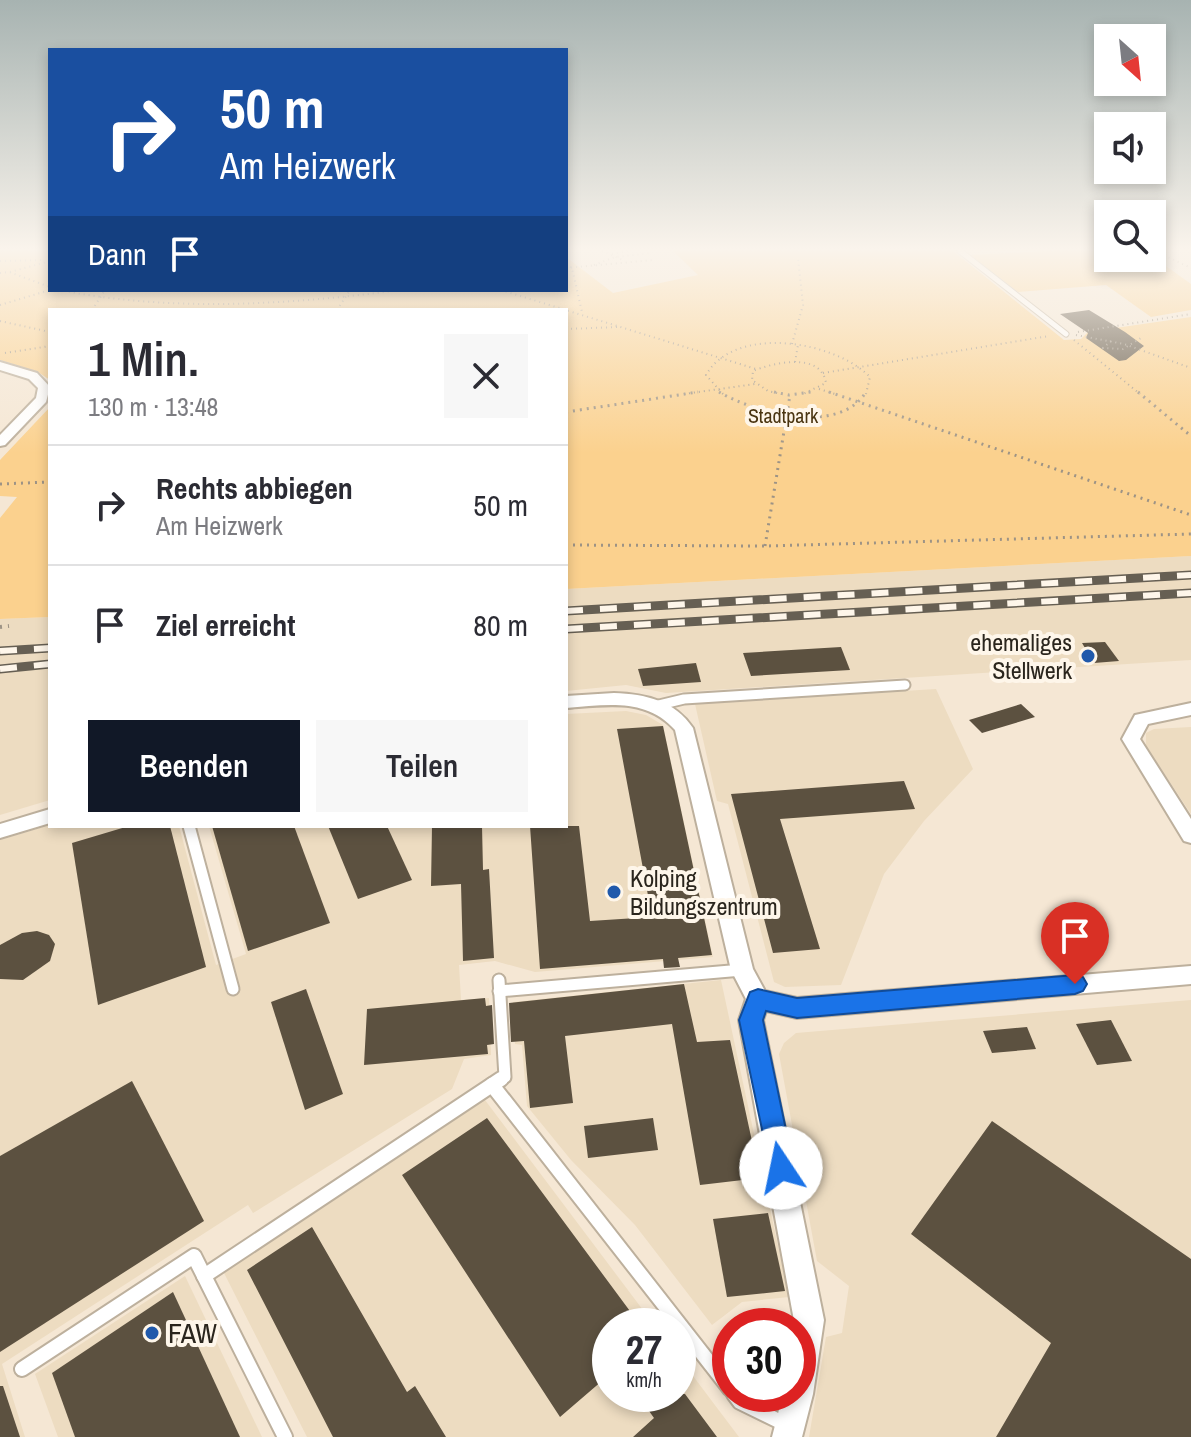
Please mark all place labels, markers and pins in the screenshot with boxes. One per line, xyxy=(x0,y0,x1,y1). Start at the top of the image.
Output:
place label: ehemaliges Stellwerk xyxy=(970,626,1072,686)
marker: ehemaliges Stellwerk xyxy=(1079,647,1097,665)
place label: Kolping Bildungszentrum xyxy=(630,862,778,922)
marker: Kolping Bildungszentrum xyxy=(605,883,623,901)
pin xyxy=(1041,902,1109,984)
place label: FAW xyxy=(168,1314,217,1352)
marker: FAW xyxy=(143,1324,161,1342)

